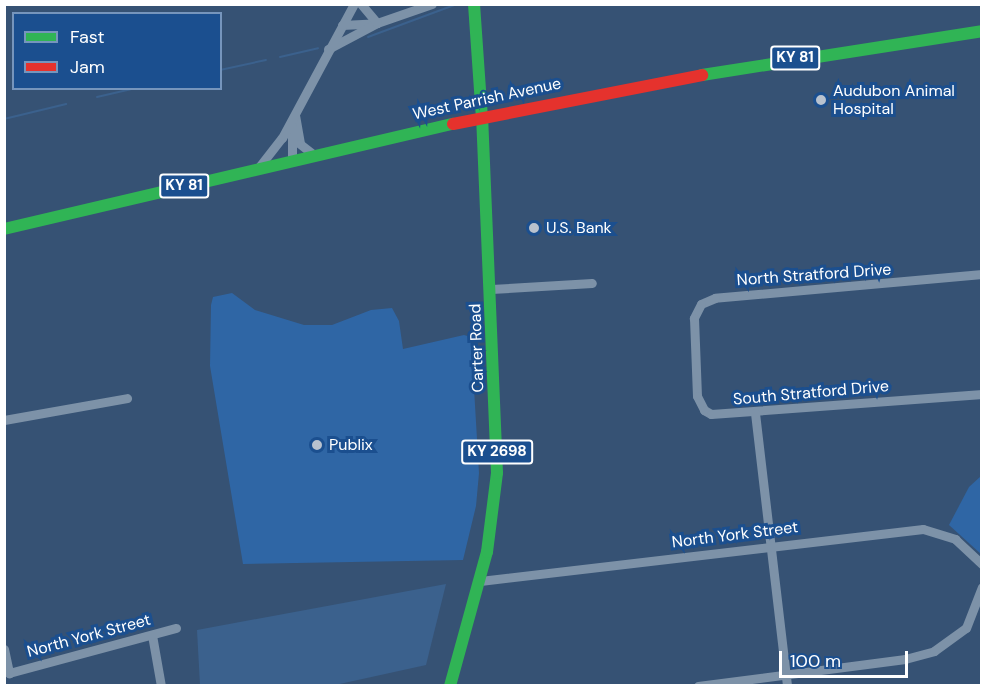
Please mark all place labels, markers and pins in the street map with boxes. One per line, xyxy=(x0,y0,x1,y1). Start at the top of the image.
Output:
place label: Audubon Animal Hospital xyxy=(833,81,955,119)
marker: Audubon Animal Hospital xyxy=(814,93,828,107)
place label: U.S. Bank xyxy=(546,218,612,238)
marker: U.S. Bank xyxy=(527,221,541,235)
place label: Publix xyxy=(329,435,373,455)
marker: Publix xyxy=(310,438,324,452)

